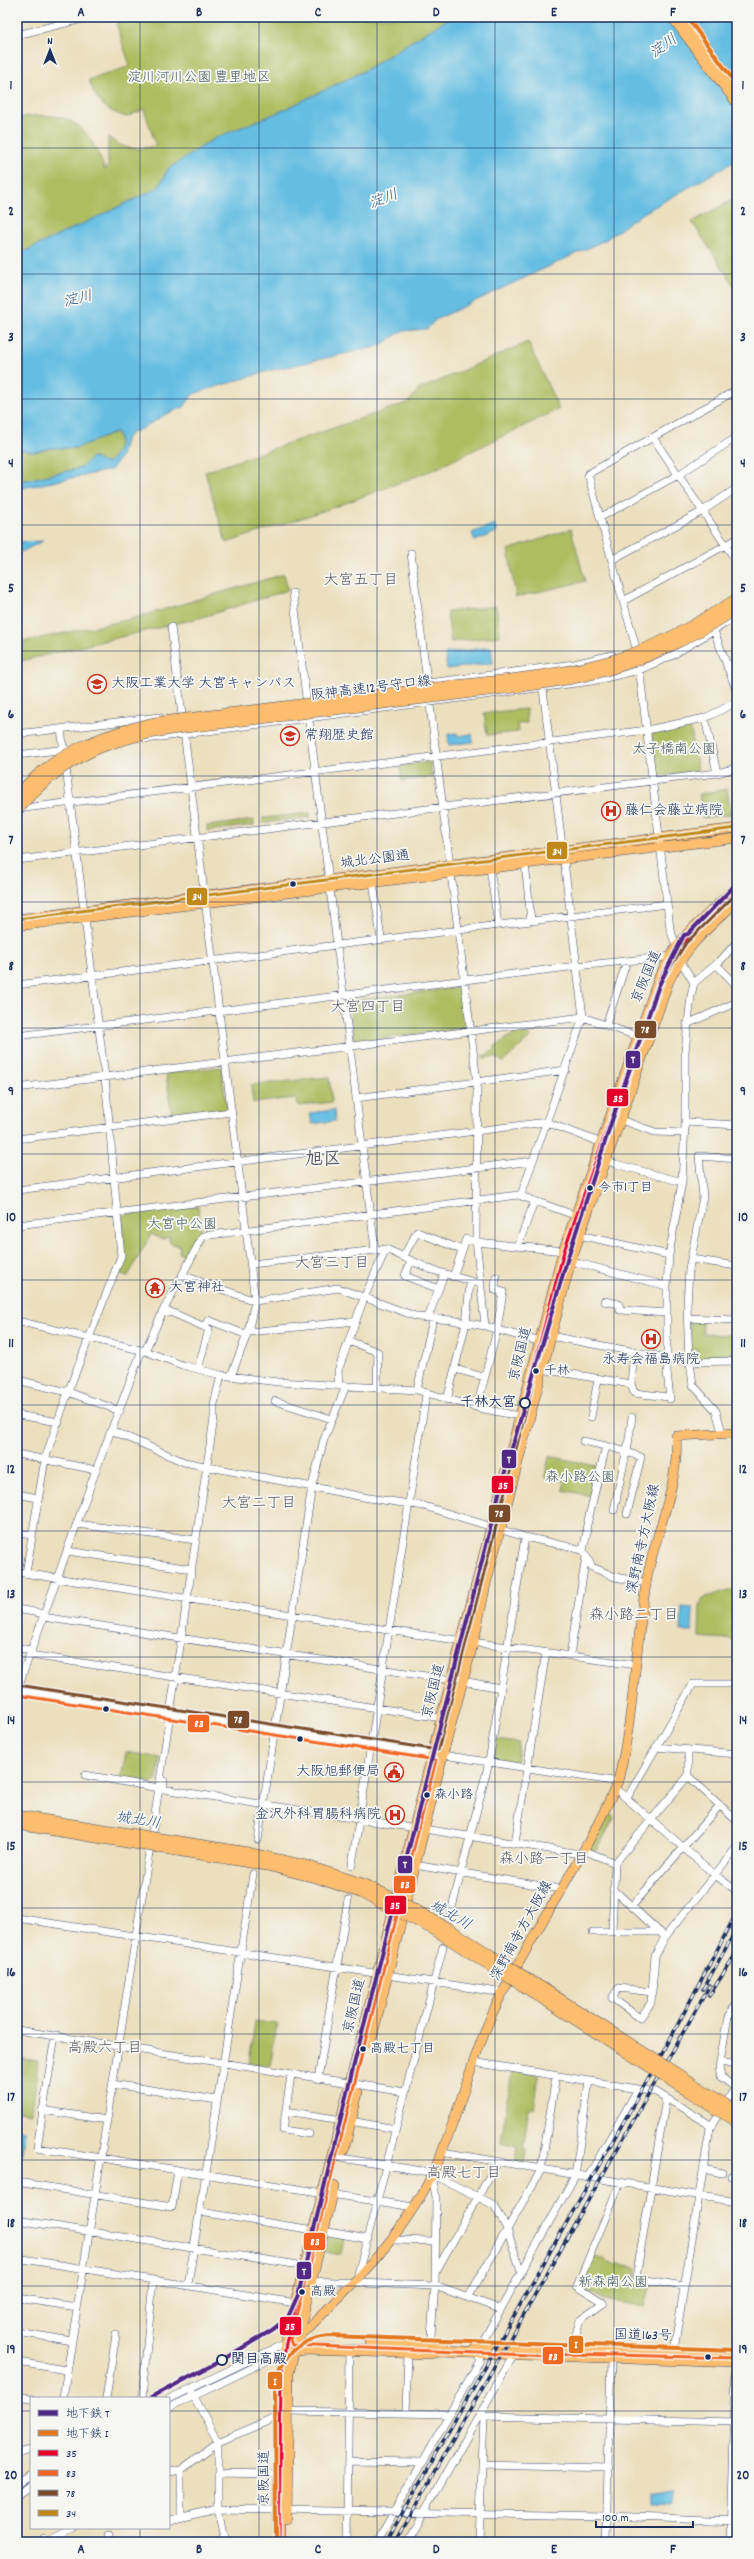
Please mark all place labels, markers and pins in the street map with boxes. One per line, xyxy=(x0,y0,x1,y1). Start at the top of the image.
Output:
school or university icon: 大阪工業大学 大宮キャンパス xyxy=(86,673,108,695)
place label: 大阪工業大学 大宮キャンパス xyxy=(111,674,296,694)
school or university icon: 常翔歴史館 xyxy=(279,725,301,747)
place label: 常翔歴史館 xyxy=(304,726,374,746)
hospital icon: 藤仁会藤立病院 xyxy=(600,800,622,822)
place label: 藤仁会藤立病院 xyxy=(625,801,723,821)
unlabelled marker xyxy=(288,879,298,889)
place label: 今市1丁目 xyxy=(598,1179,653,1198)
marker: 今市1丁目 xyxy=(585,1183,595,1193)
temple icon: 大宮神社 xyxy=(144,1277,166,1299)
place label: 大宮神社 xyxy=(169,1278,225,1298)
hospital icon: 永寿会福島病院 xyxy=(640,1328,662,1350)
place label: 永寿会福島病院 xyxy=(602,1350,700,1370)
place label: 千林 xyxy=(544,1362,570,1381)
marker: 千林 xyxy=(531,1366,541,1376)
place label: 千林大宮 xyxy=(460,1393,516,1413)
marker: 千林大宮 xyxy=(519,1397,531,1409)
unlabelled marker xyxy=(101,1704,111,1714)
unlabelled marker xyxy=(295,1734,305,1744)
public building icon: 大阪旭郵便局 xyxy=(383,1761,405,1783)
place label: 大阪旭郵便局 xyxy=(296,1762,380,1782)
place label: 森小路 xyxy=(434,1786,473,1805)
marker: 森小路 xyxy=(422,1790,432,1800)
hospital icon: 金沢外科胃腸科病院 xyxy=(384,1804,406,1826)
place label: 金沢外科胃腸科病院 xyxy=(255,1805,381,1825)
place label: 高殿七丁目 xyxy=(370,2040,435,2059)
marker: 高殿七丁目 xyxy=(358,2044,368,2054)
place label: 高殿 xyxy=(310,2283,336,2302)
marker: 高殿 xyxy=(297,2287,307,2297)
place label: 関目高殿 xyxy=(231,2350,287,2370)
unlabelled marker xyxy=(703,2352,713,2362)
marker: 関目高殿 xyxy=(216,2354,228,2366)

